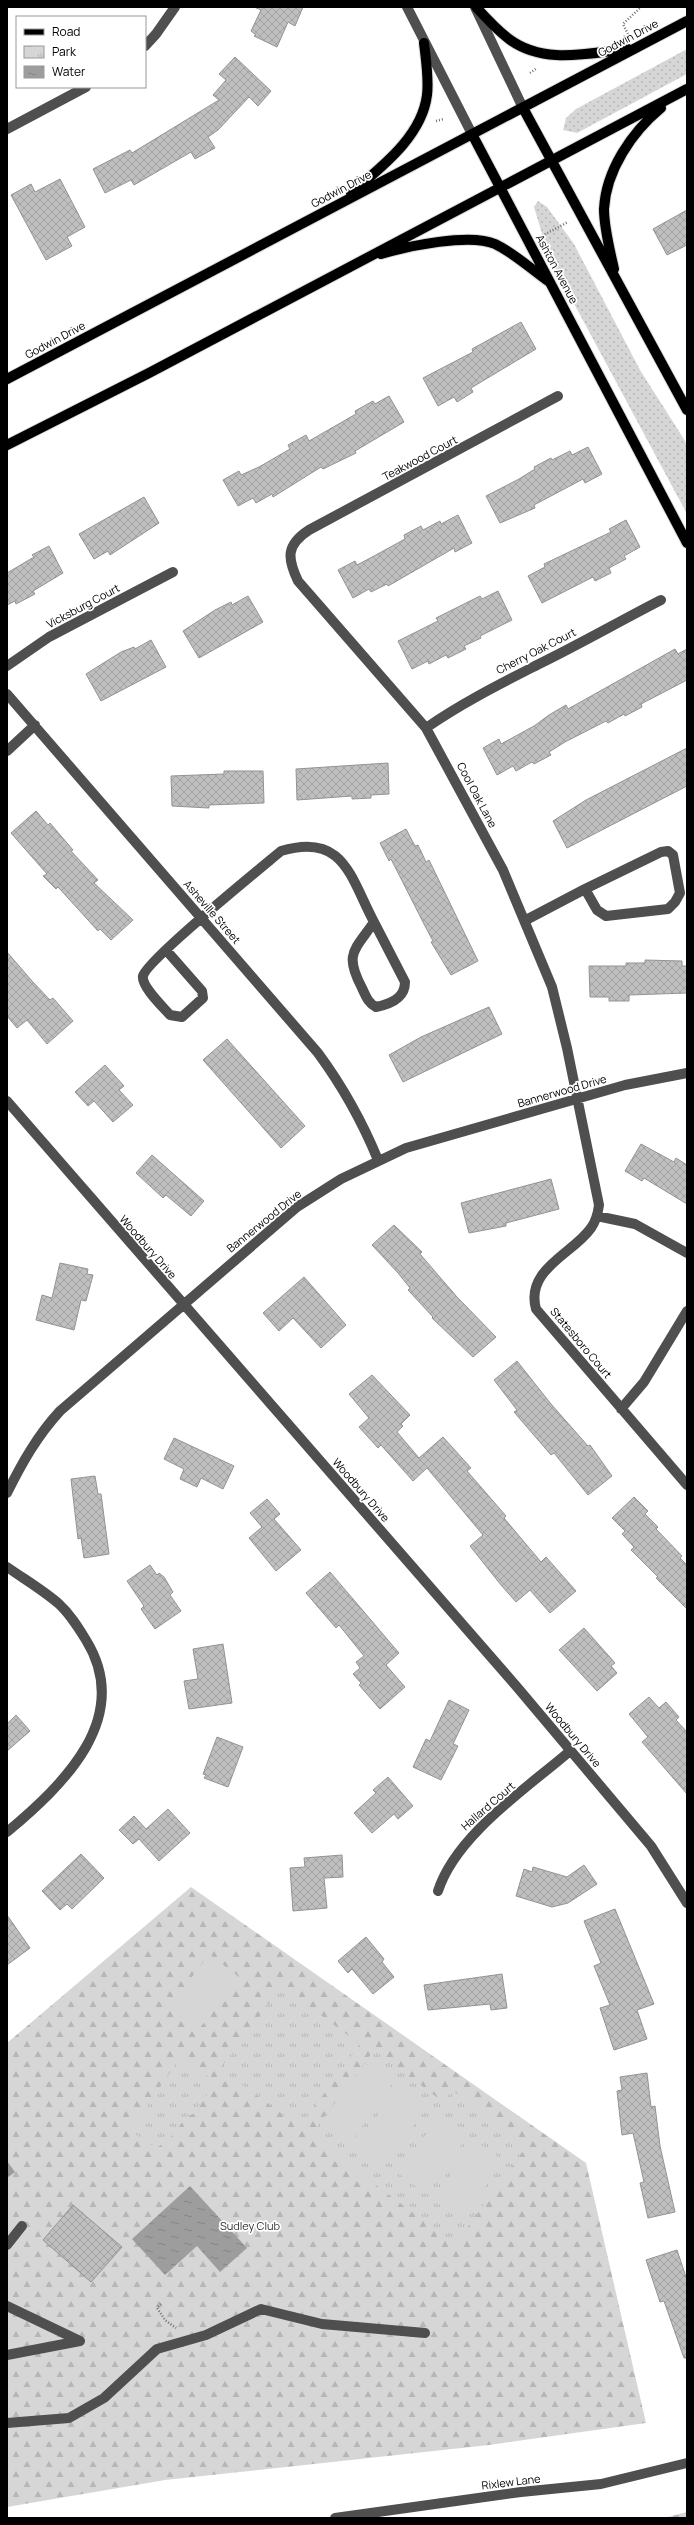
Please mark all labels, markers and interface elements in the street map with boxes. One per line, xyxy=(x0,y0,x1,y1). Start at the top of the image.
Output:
street label: Godwin Drive xyxy=(595,15,661,60)
legend xyxy=(16,16,146,88)
text: Road xyxy=(52,23,80,40)
text: Park xyxy=(52,43,77,60)
text: Water xyxy=(52,63,86,80)
street label: Godwin Drive xyxy=(308,166,374,211)
street label: Ashton Avenue xyxy=(533,232,582,306)
street label: Godwin Drive xyxy=(22,317,88,362)
street label: Teakwood Court xyxy=(380,431,460,484)
street label: Vicksburg Court xyxy=(43,580,122,631)
street label: Cherry Oak Court xyxy=(493,624,578,677)
street label: Cool Oak Lane xyxy=(454,759,501,831)
street label: Asheville Street xyxy=(181,877,244,947)
street label: Bannerwood Drive xyxy=(516,1070,609,1110)
street label: Bannerwood Drive xyxy=(223,1185,305,1255)
street label: Woodbury Drive xyxy=(117,1212,181,1282)
street label: Statesboro Court xyxy=(547,1304,616,1381)
street label: Woodbury Drive xyxy=(330,1455,394,1525)
street label: Woodbury Drive xyxy=(542,1699,605,1771)
street label: Hallard Court xyxy=(458,1778,518,1833)
park label: Sudley Club xyxy=(220,2218,281,2233)
street label: Rixlew Lane xyxy=(481,2470,542,2493)

